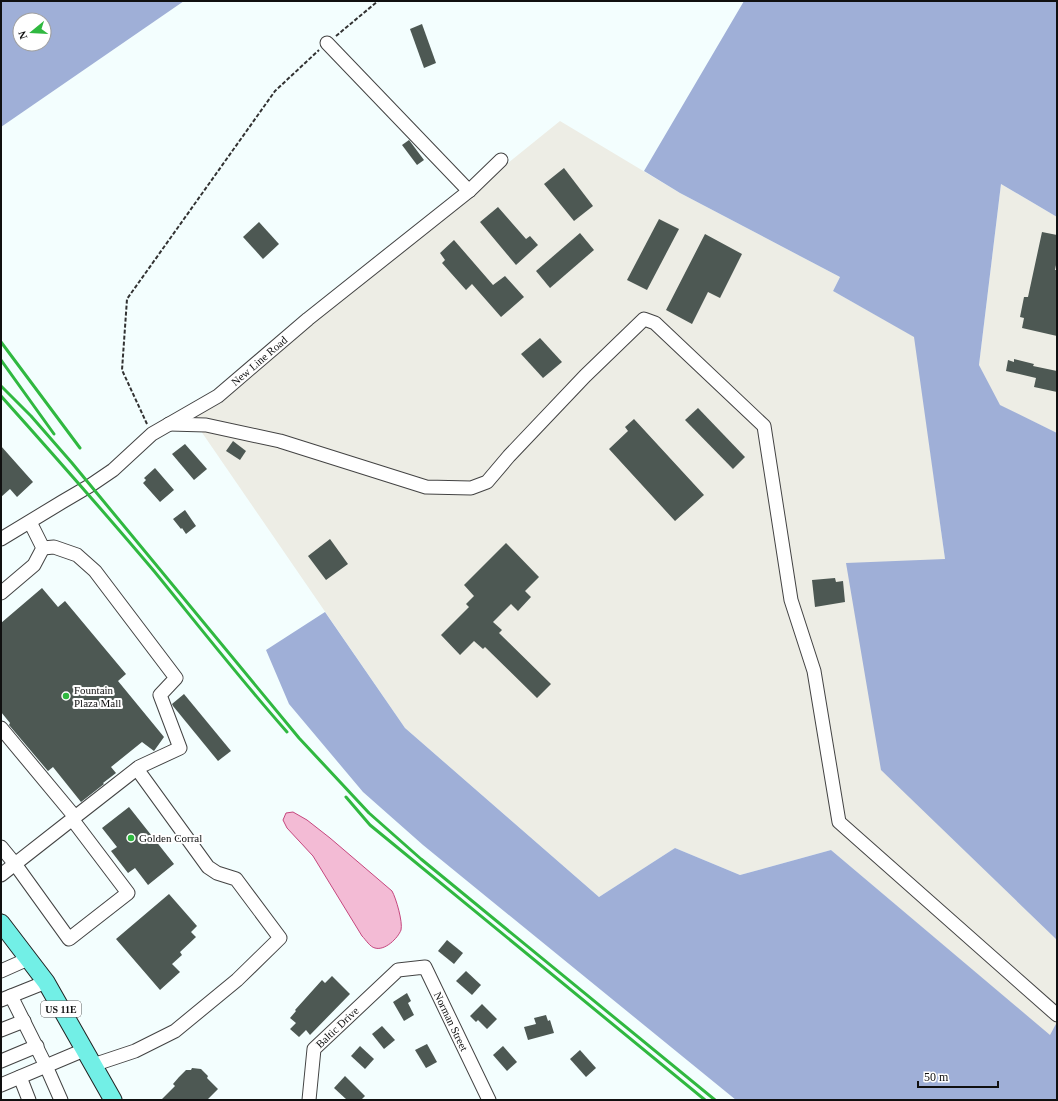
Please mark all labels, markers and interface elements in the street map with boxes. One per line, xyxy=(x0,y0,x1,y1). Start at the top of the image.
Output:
north arrow xyxy=(12,12,52,52)
text: N xyxy=(16,29,29,41)
street label: New Line Road xyxy=(229,333,290,388)
place label: Fountain Plaza Mall xyxy=(74,684,121,709)
marker: Fountain Plaza Mall xyxy=(61,691,71,701)
place label: Golden Corral xyxy=(139,832,202,844)
marker: Golden Corral xyxy=(126,833,136,843)
street label: Norman Street xyxy=(432,990,471,1053)
road number: US 11E xyxy=(41,1001,81,1017)
street label: Baltic Drive xyxy=(313,1004,361,1050)
scale bar xyxy=(918,1063,998,1089)
text: 50 m xyxy=(924,1070,949,1084)

